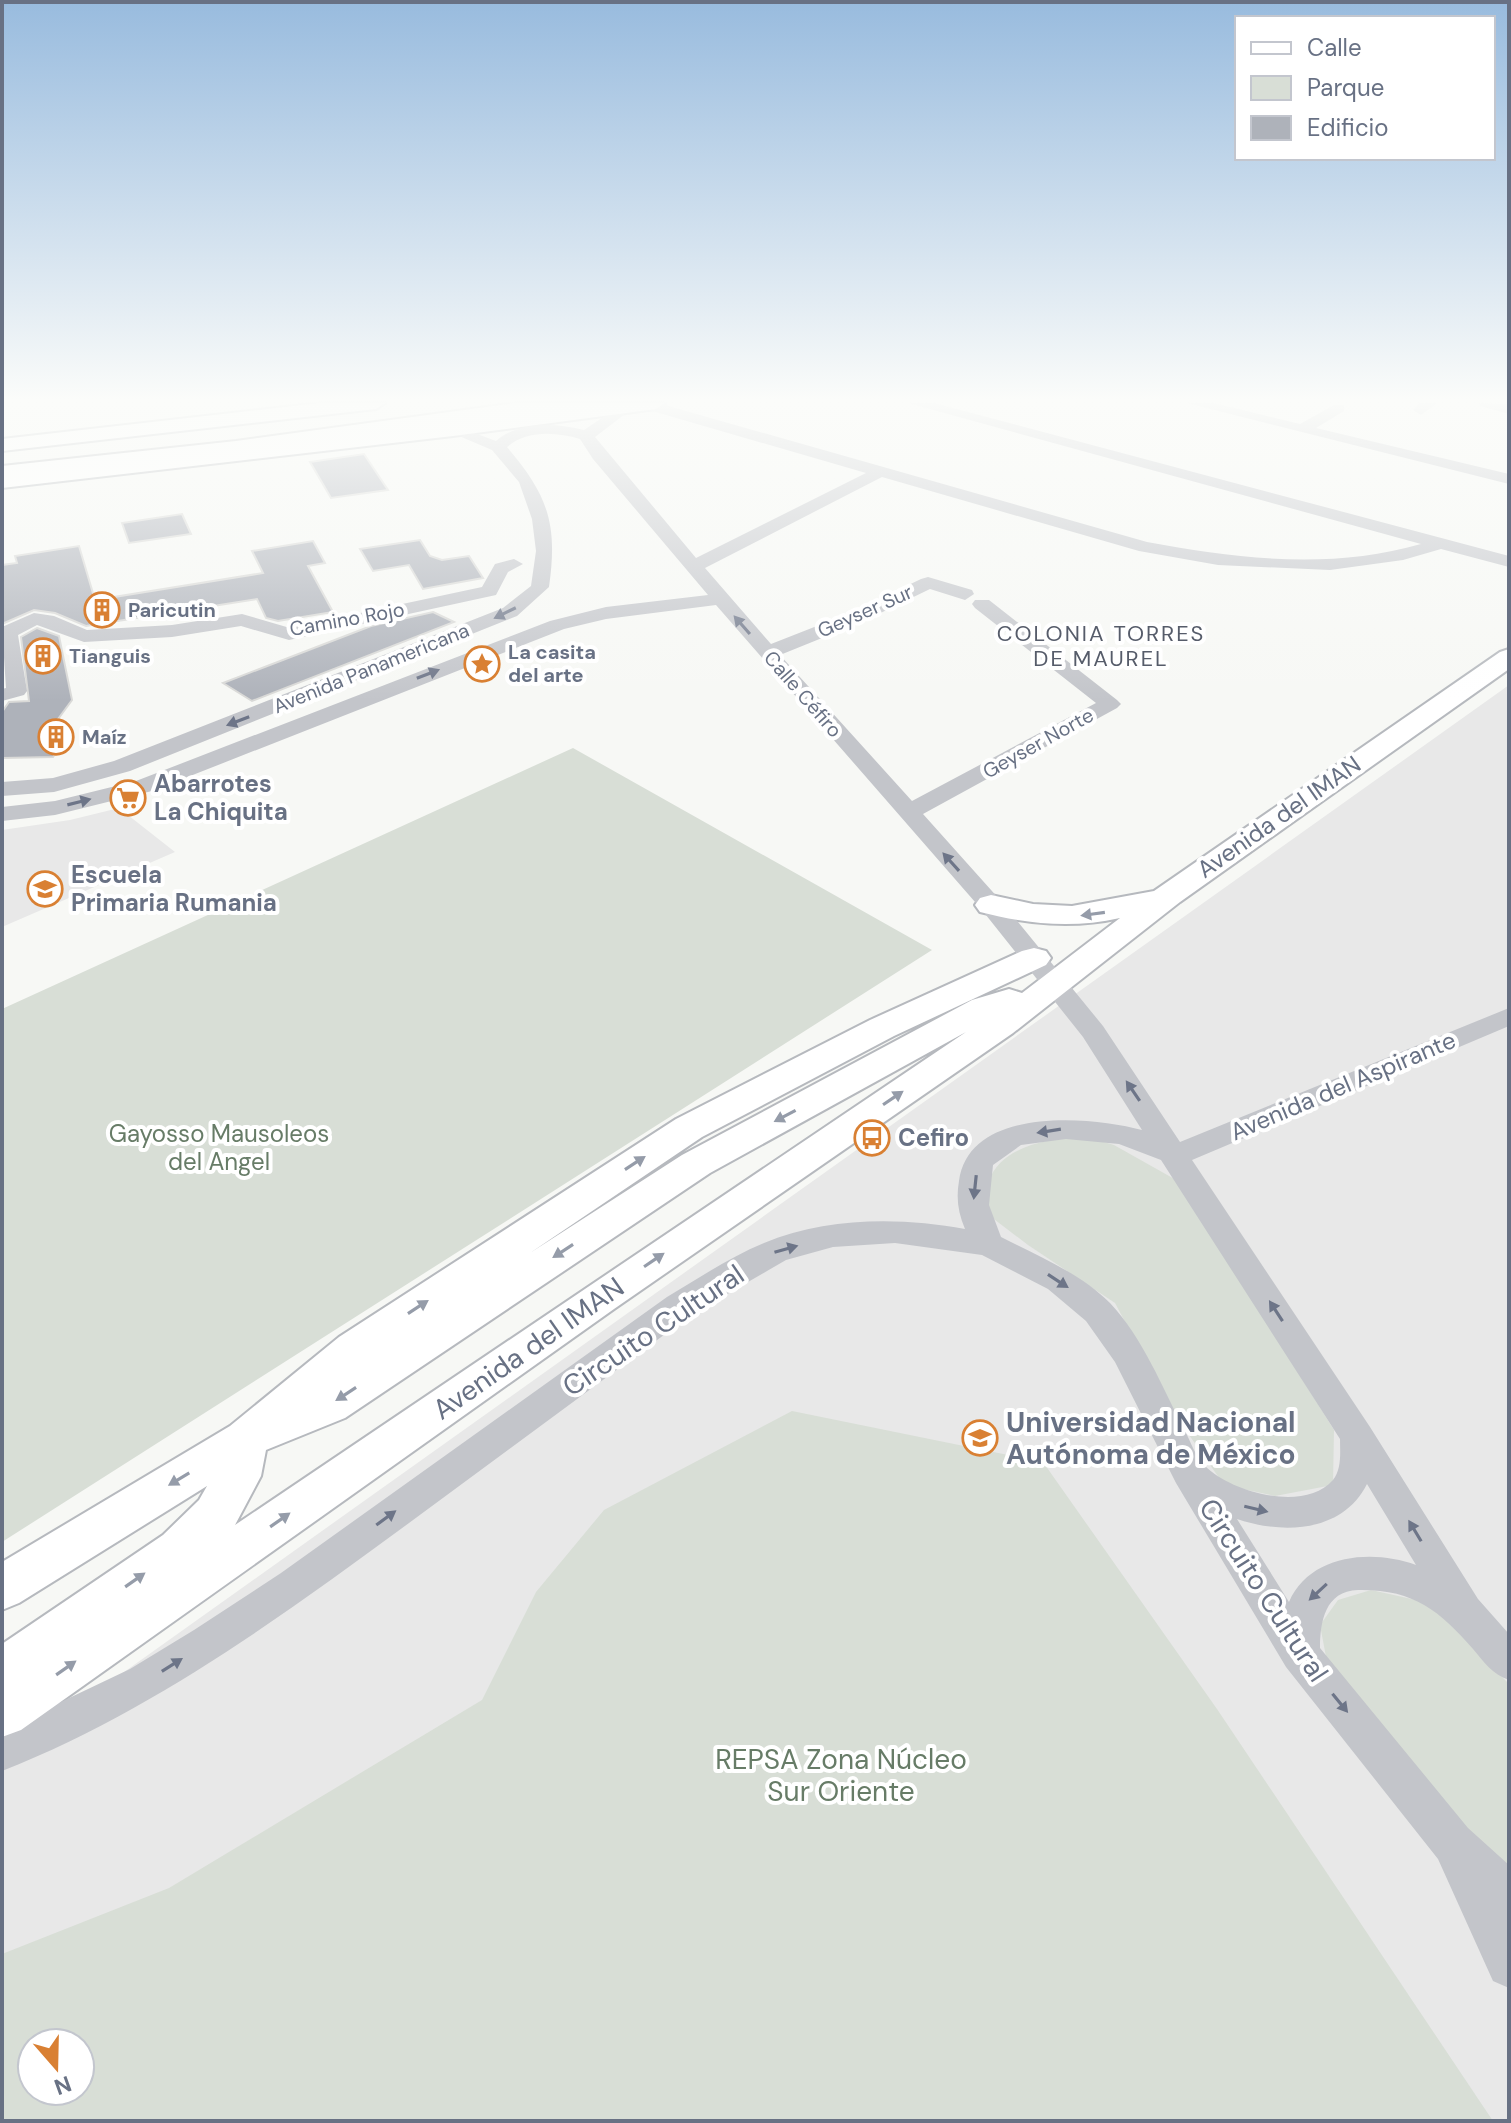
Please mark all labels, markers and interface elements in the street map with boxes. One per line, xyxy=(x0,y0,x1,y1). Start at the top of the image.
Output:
legend xyxy=(1235,16,1495,160)
text: Calle xyxy=(1307,32,1362,63)
text: Parque xyxy=(1307,72,1384,103)
text: Edificio xyxy=(1307,112,1389,143)
street label: Geyser Sur xyxy=(813,579,917,643)
building icon: Paricutin xyxy=(83,591,121,629)
street label: Camino Rojo xyxy=(287,596,407,642)
place label: Paricutin xyxy=(128,597,216,623)
one-way arrow xyxy=(493,606,516,620)
one-way arrow xyxy=(734,615,752,634)
street label: Avenida Panamericana xyxy=(269,617,473,719)
district label: COLONIA TORRES DE MAUREL xyxy=(997,619,1205,673)
building icon: Tianguis xyxy=(24,637,62,675)
place label: La casita del arte xyxy=(508,639,596,688)
place label: Tianguis xyxy=(69,643,151,669)
place icon: La casita del arte xyxy=(463,645,501,683)
street label: Calle Céfiro xyxy=(758,645,848,743)
one-way arrow xyxy=(416,667,440,680)
street label: Geyser Norte xyxy=(978,702,1098,784)
one-way arrow xyxy=(226,715,250,728)
building icon: Maíz xyxy=(37,718,75,756)
place label: Maíz xyxy=(82,724,127,750)
street label: Avenida del IMAN xyxy=(1191,748,1367,885)
place label: Abarrotes La Chiquita xyxy=(154,768,288,827)
supermarket icon: Abarrotes La Chiquita xyxy=(109,779,147,817)
one-way arrow xyxy=(67,796,92,808)
one-way arrow xyxy=(943,852,961,871)
place label: Escuela Primaria Rumania xyxy=(71,859,277,918)
school or university icon: Escuela Primaria Rumania xyxy=(26,870,64,908)
one-way arrow xyxy=(1080,908,1105,921)
street label: Avenida del Aspirante xyxy=(1225,1024,1460,1147)
one-way arrow xyxy=(1126,1080,1141,1101)
one-way arrow xyxy=(882,1091,903,1106)
one-way arrow xyxy=(773,1109,796,1122)
park label: Gayosso Mausoleos del Angel xyxy=(109,1118,329,1177)
bus stop icon: Cefiro xyxy=(853,1119,891,1157)
place label: Cefiro xyxy=(898,1122,969,1153)
one-way arrow xyxy=(1036,1125,1061,1138)
one-way arrow xyxy=(625,1156,646,1171)
one-way arrow xyxy=(969,1175,982,1200)
one-way arrow xyxy=(775,1242,799,1255)
one-way arrow xyxy=(552,1243,574,1258)
one-way arrow xyxy=(644,1253,665,1268)
street label: Circuito Cultural xyxy=(555,1256,751,1405)
street label: Avenida del IMAN xyxy=(425,1269,631,1428)
one-way arrow xyxy=(1047,1273,1068,1288)
one-way arrow xyxy=(408,1299,429,1314)
one-way arrow xyxy=(1269,1300,1284,1321)
one-way arrow xyxy=(335,1386,356,1401)
place label: Universidad Nacional Autónoma de México xyxy=(1006,1404,1296,1473)
school or university icon: Universidad Nacional Autónoma de México xyxy=(961,1419,999,1457)
one-way arrow xyxy=(167,1472,190,1486)
street label: Circuito Cultural xyxy=(1191,1492,1337,1689)
one-way arrow xyxy=(1243,1503,1268,1516)
one-way arrow xyxy=(376,1511,396,1527)
one-way arrow xyxy=(269,1513,290,1528)
one-way arrow xyxy=(1408,1520,1422,1542)
one-way arrow xyxy=(125,1573,146,1588)
one-way arrow xyxy=(1308,1583,1328,1601)
one-way arrow xyxy=(161,1658,182,1673)
one-way arrow xyxy=(56,1661,77,1676)
one-way arrow xyxy=(1331,1693,1348,1713)
park label: REPSA Zona Núcleo Sur Oriente xyxy=(715,1741,967,1810)
north arrow xyxy=(16,2027,96,2107)
text: N xyxy=(50,2069,75,2102)

